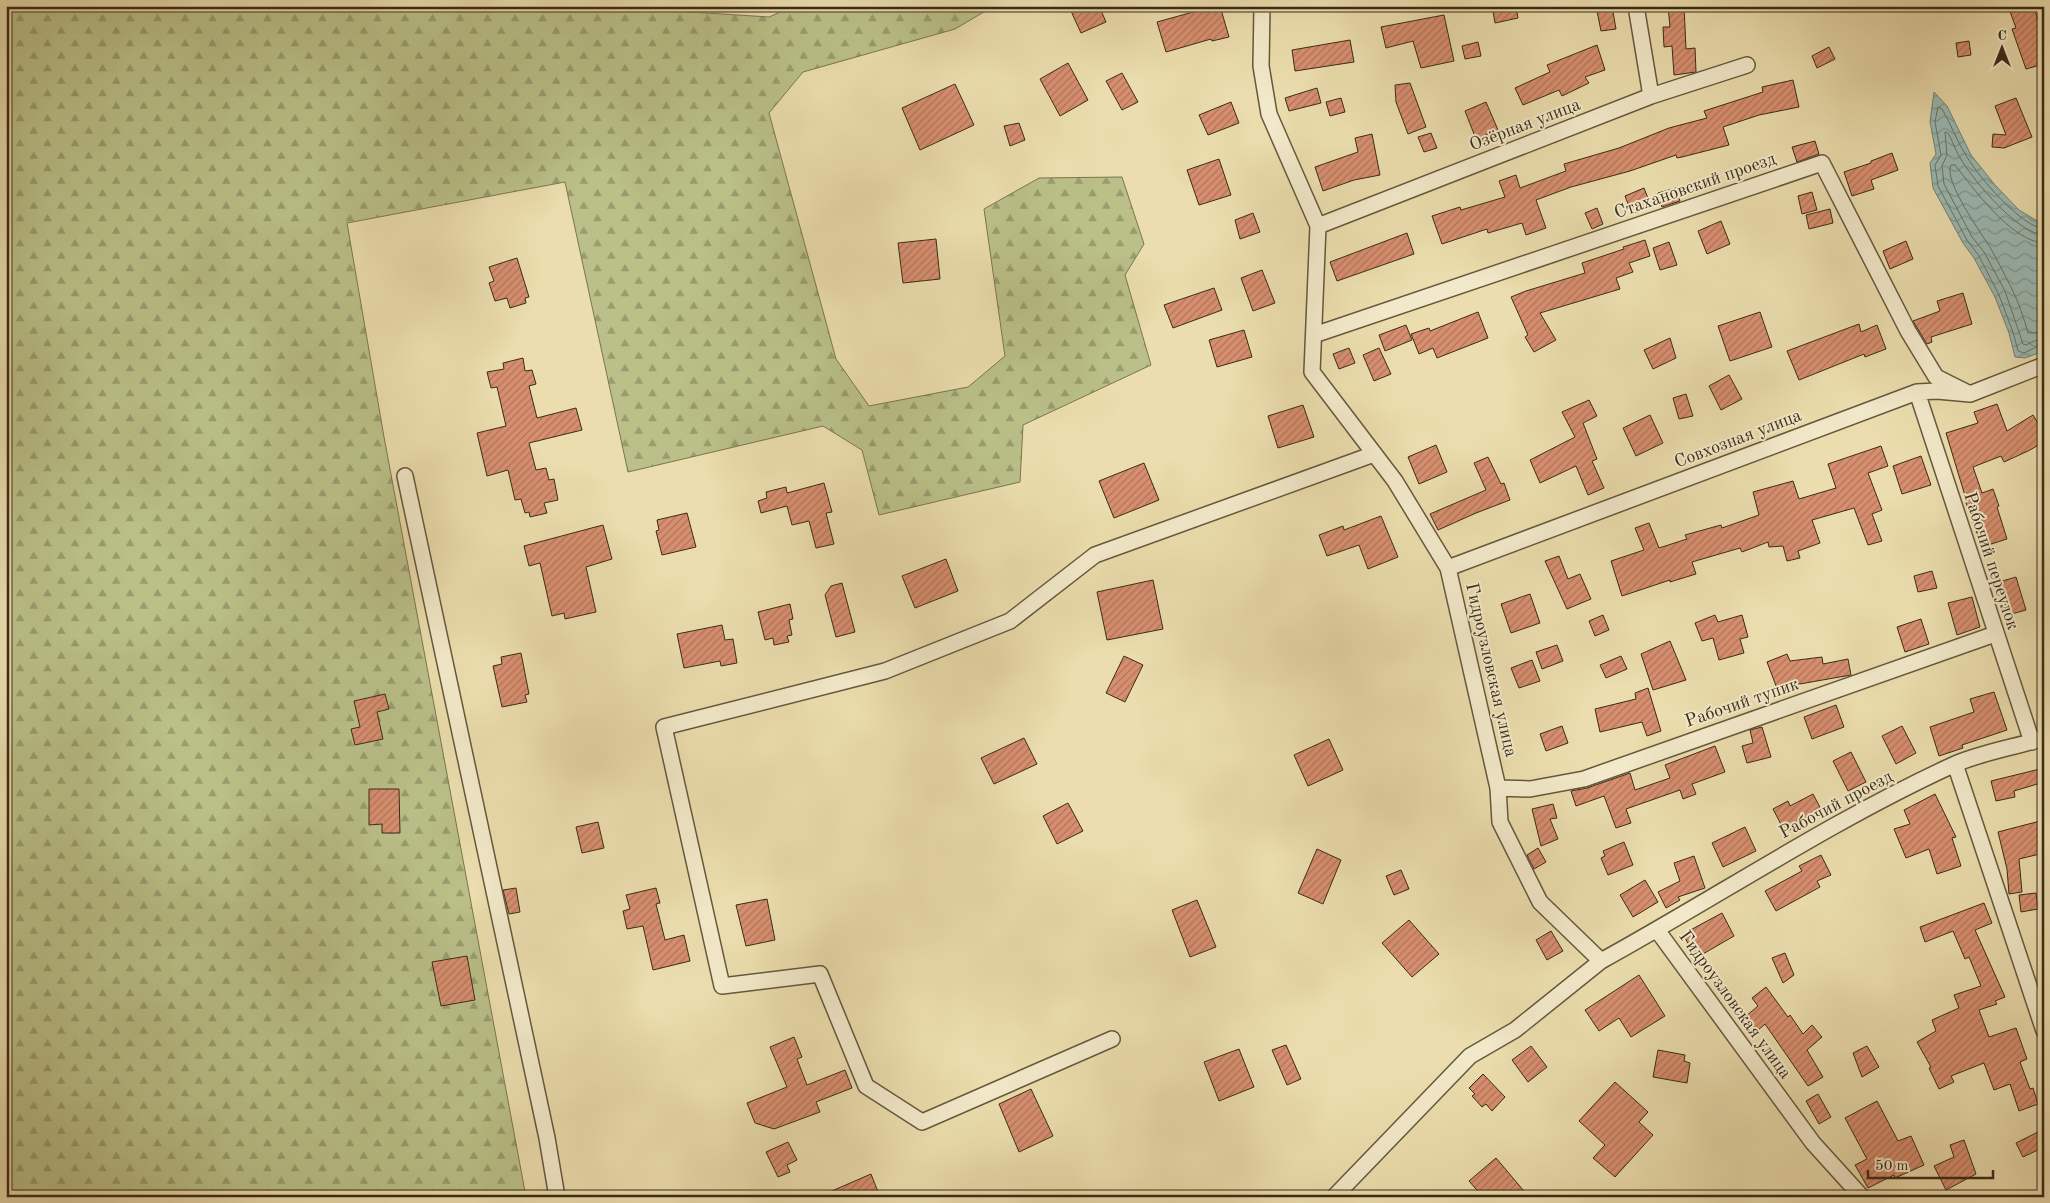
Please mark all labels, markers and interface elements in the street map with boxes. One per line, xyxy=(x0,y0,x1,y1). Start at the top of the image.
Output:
north arrow xyxy=(1978,22,2028,72)
text: С xyxy=(1997,29,2007,43)
street label: Озёрная улица xyxy=(1467,96,1583,154)
street label: Стахановский проезд xyxy=(1612,150,1778,222)
street label: Совхозная улица xyxy=(1672,406,1804,472)
street label: Рабочий переулок xyxy=(1960,490,2022,632)
street label: Гидроузловская улица xyxy=(1462,581,1520,759)
street label: Рабочий тупик xyxy=(1683,675,1801,731)
street label: Рабочий проезд xyxy=(1776,768,1896,842)
street label: Гидроузловская улица xyxy=(1675,928,1795,1082)
scale bar xyxy=(1868,1148,1992,1180)
text: 50 m xyxy=(1875,1159,1909,1174)

